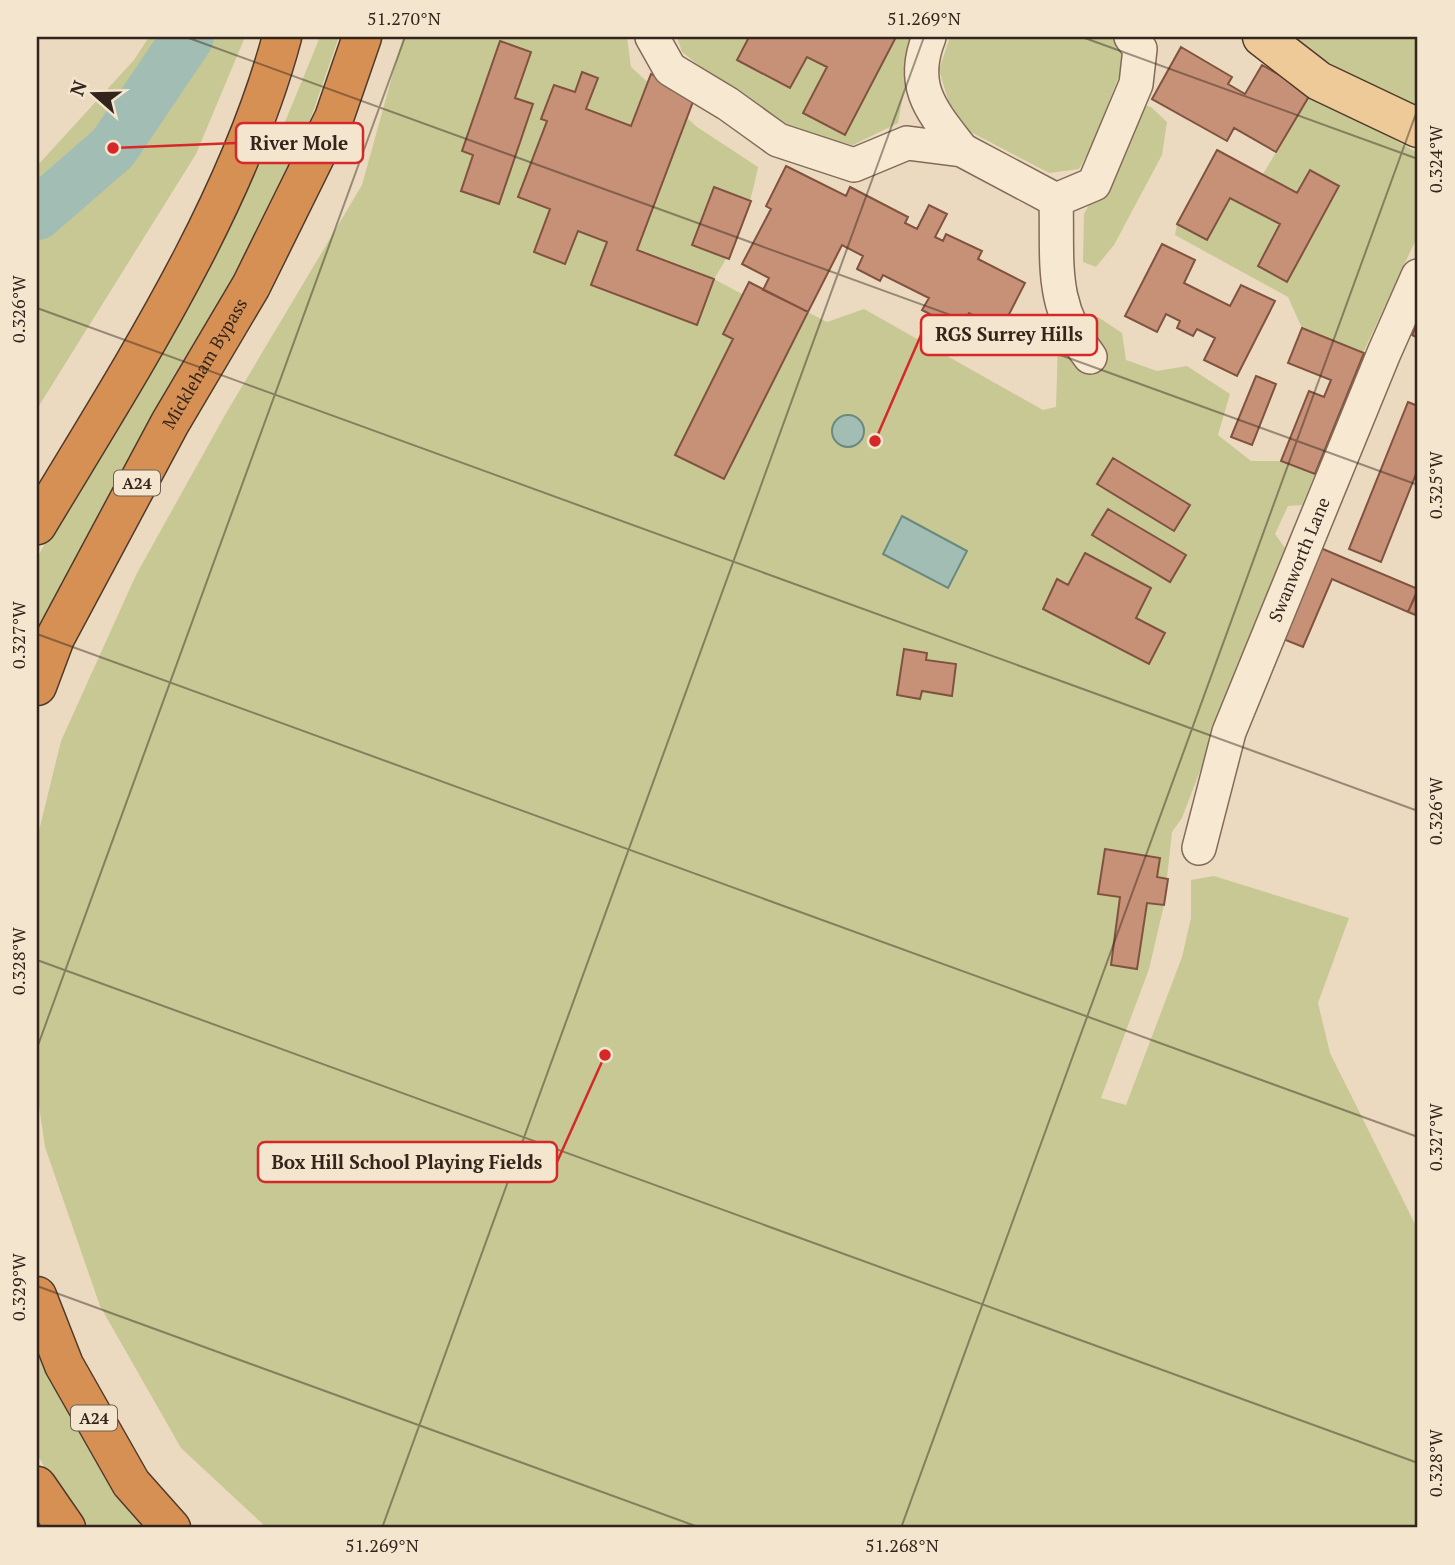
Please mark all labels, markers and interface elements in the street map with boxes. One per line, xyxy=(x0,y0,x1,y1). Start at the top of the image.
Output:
text: 51.270°N xyxy=(367,6,441,30)
text: 51.269°N xyxy=(887,6,961,30)
north arrow xyxy=(60,60,130,130)
text: N xyxy=(63,76,92,99)
callout: River Mole xyxy=(236,123,363,163)
text: 0.324°W xyxy=(1423,125,1447,193)
text: River Mole xyxy=(250,130,348,155)
text: 0.326°W xyxy=(6,275,30,343)
street label: Mickleham Bypass xyxy=(156,293,252,433)
callout: RGS Surrey Hills xyxy=(921,315,1097,355)
text: RGS Surrey Hills xyxy=(935,321,1083,346)
text: 0.325°W xyxy=(1423,451,1447,519)
road number: A24 xyxy=(114,470,160,496)
street label: Swanworth Lane xyxy=(1262,493,1335,625)
text: 0.327°W xyxy=(6,601,30,669)
text: 0.326°W xyxy=(1423,777,1447,845)
text: 0.328°W xyxy=(6,927,30,995)
text: 0.327°W xyxy=(1423,1103,1447,1171)
callout: Box Hill School Playing Fields xyxy=(258,1142,557,1182)
text: Box Hill School Playing Fields xyxy=(272,1149,543,1174)
text: 0.329°W xyxy=(6,1253,30,1321)
road number: A24 xyxy=(71,1406,117,1430)
text: 0.328°W xyxy=(1423,1429,1447,1497)
text: 51.269°N xyxy=(345,1533,419,1557)
text: 51.268°N xyxy=(865,1533,939,1557)

